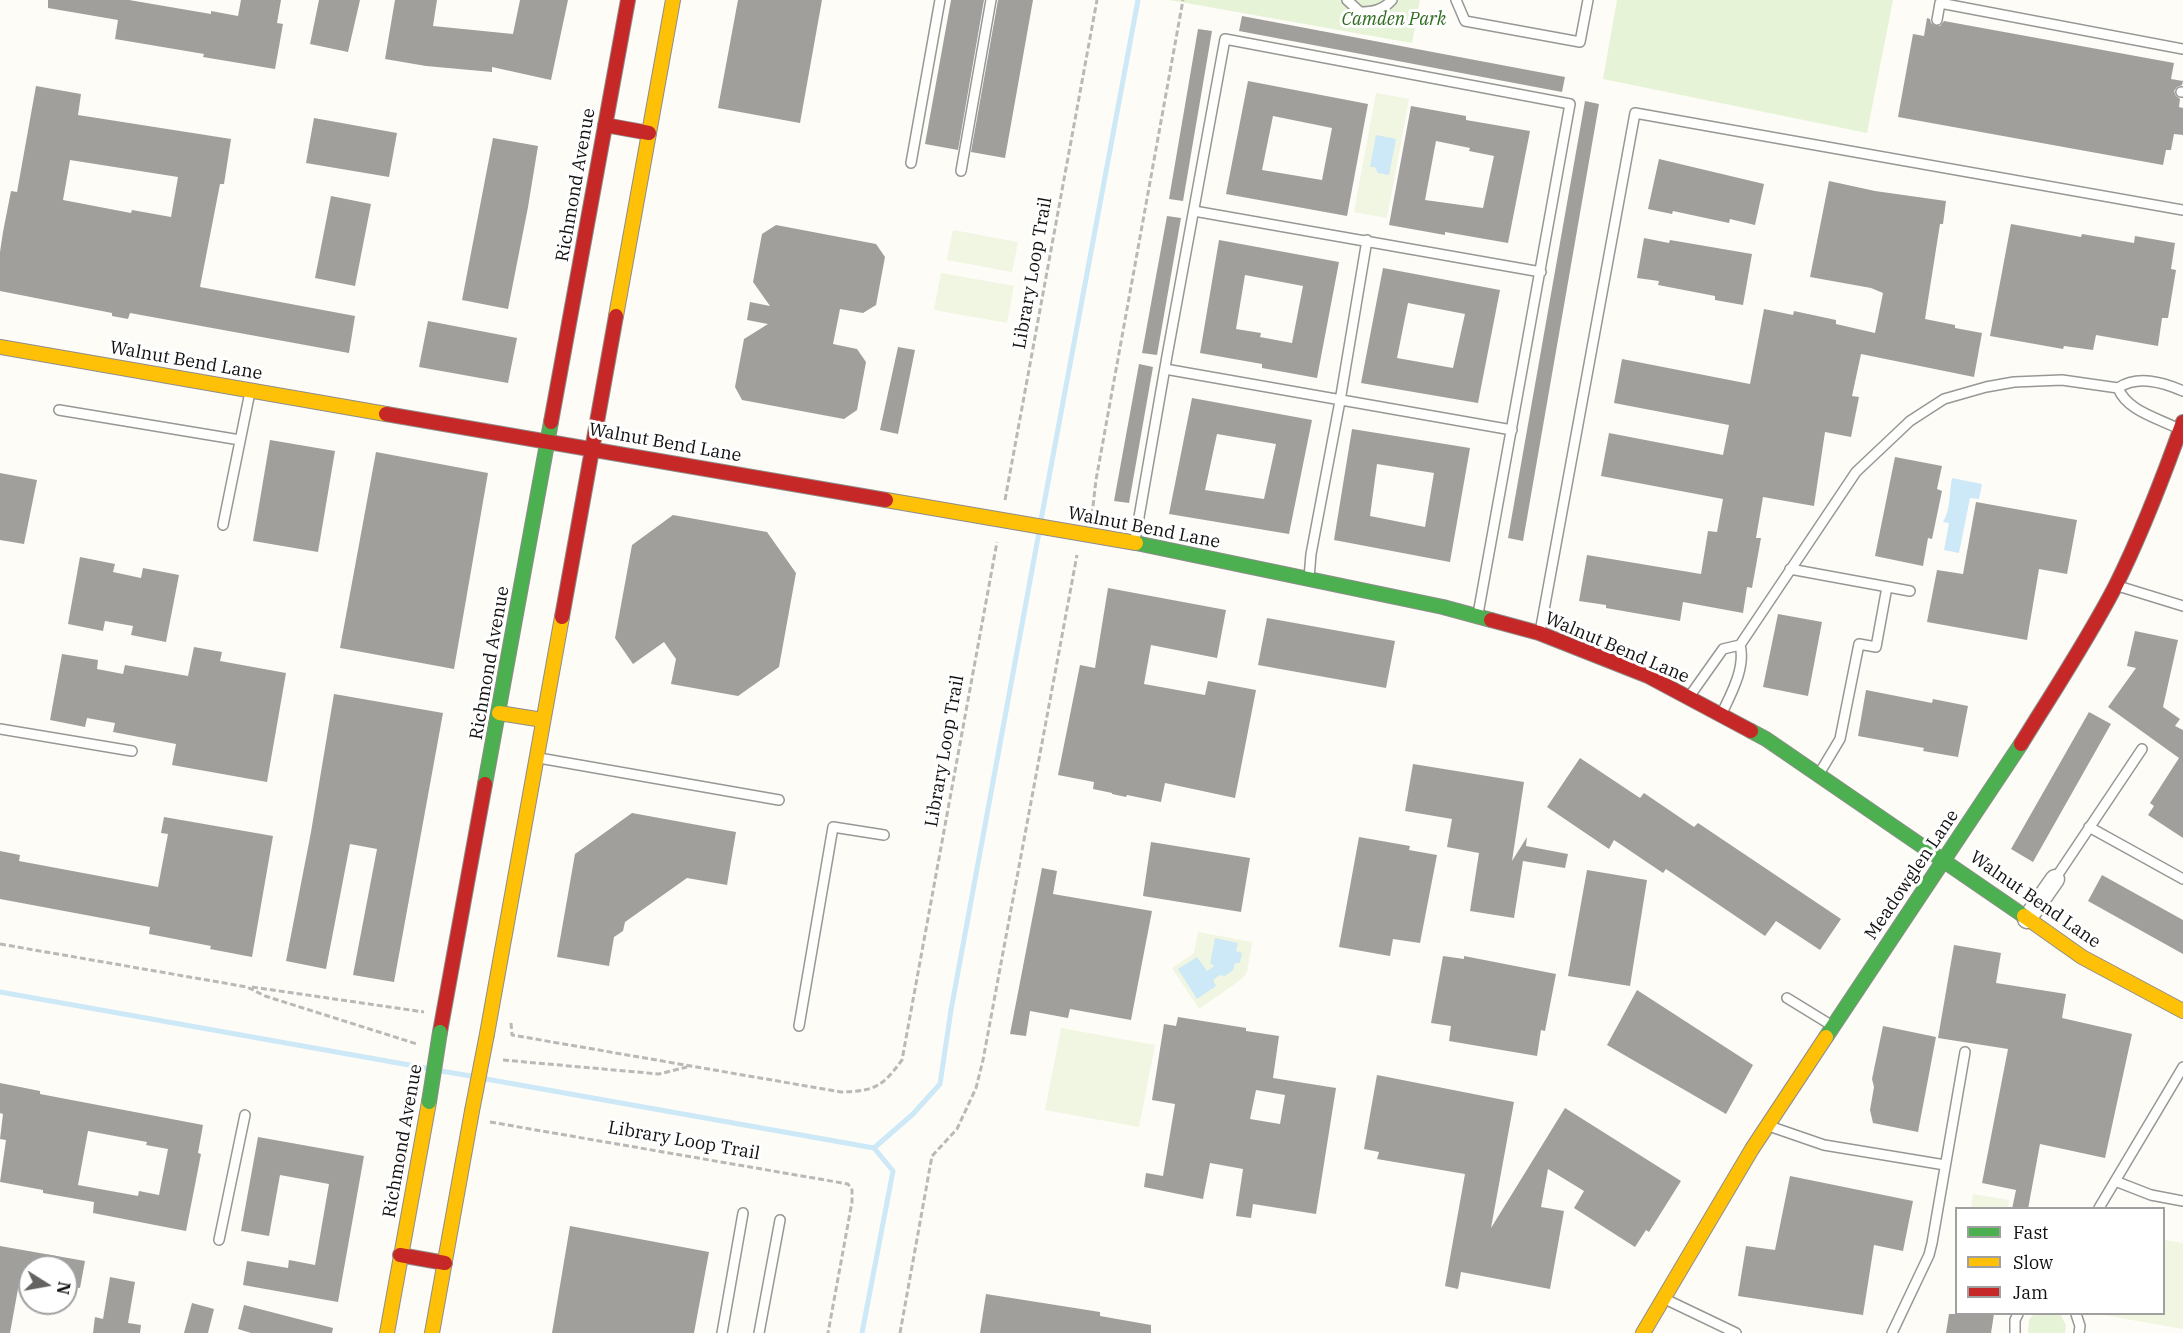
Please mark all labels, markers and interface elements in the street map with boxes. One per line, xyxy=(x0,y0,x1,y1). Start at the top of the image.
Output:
park label: Camden Park xyxy=(1342,9,1446,31)
street label: Richmond Avenue xyxy=(552,107,600,263)
street label: Library Loop Trail xyxy=(1009,195,1057,351)
street label: Walnut Bend Lane xyxy=(108,337,264,385)
street label: Walnut Bend Lane xyxy=(587,419,743,467)
street label: Walnut Bend Lane xyxy=(1066,503,1222,553)
street label: Richmond Avenue xyxy=(466,585,514,741)
street label: Walnut Bend Lane xyxy=(1542,608,1692,688)
street label: Library Loop Trail xyxy=(921,673,969,829)
street label: Meadowglen Lane xyxy=(1860,806,1964,944)
street label: Walnut Bend Lane xyxy=(1965,847,2105,953)
street label: Richmond Avenue xyxy=(379,1063,427,1219)
street label: Library Loop Trail xyxy=(606,1117,762,1165)
legend xyxy=(1955,1207,2165,1315)
text: Fast xyxy=(2013,1221,2048,1244)
text: Slow xyxy=(2013,1251,2053,1274)
north arrow xyxy=(18,1255,78,1315)
text: N xyxy=(53,1280,75,1296)
text: Jam xyxy=(2013,1281,2048,1304)

